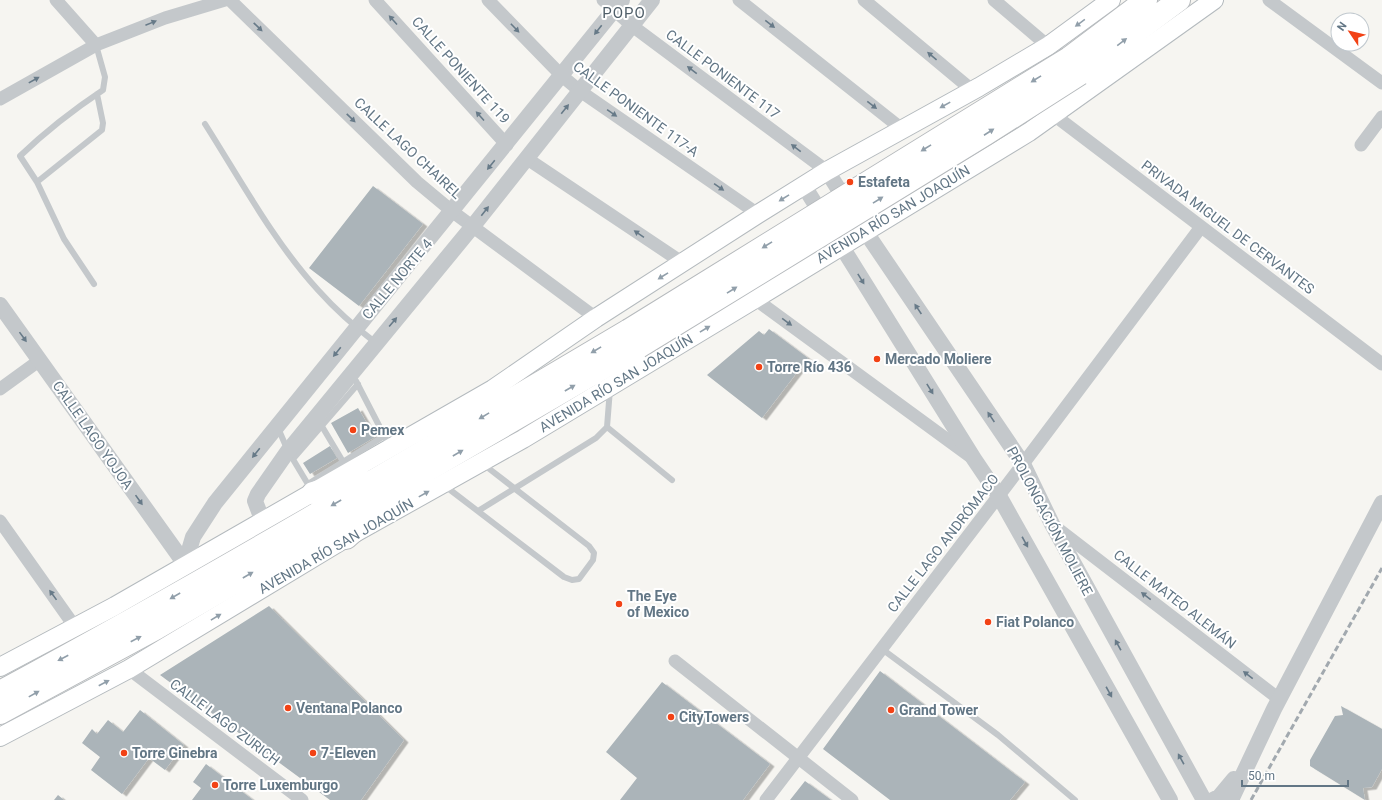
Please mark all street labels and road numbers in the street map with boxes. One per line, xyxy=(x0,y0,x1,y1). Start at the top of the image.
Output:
street label: CALLE PONIENTE 119 xyxy=(409,13,513,127)
street label: CALLE PONIENTE 117 xyxy=(663,26,783,122)
street label: CALLE PONIENTE 117-A xyxy=(570,58,702,160)
street label: CALLE LAGO CHAIREL xyxy=(351,94,465,202)
street label: PRIVADA MIGUEL DE CERVANTES xyxy=(1138,157,1318,297)
street label: AVENIDA RÍO SAN JOAQUÍN xyxy=(813,161,973,266)
street label: CALLE NORTE 4 xyxy=(359,235,435,322)
street label: AVENIDA RÍO SAN JOAQUÍN xyxy=(536,330,696,435)
street label: CALLE LAGO YOJOA xyxy=(50,378,136,492)
street label: PROLONGACIÓN MOLIERE xyxy=(1004,443,1097,598)
street label: CALLE LAGO ANDRÓMACO xyxy=(883,470,1002,615)
street label: AVENIDA RÍO SAN JOAQUÍN xyxy=(255,494,416,597)
street label: CALLE MATEO ALEMÁN xyxy=(1111,545,1240,652)
street label: CALLE LAGO ZURICH xyxy=(167,676,283,768)

